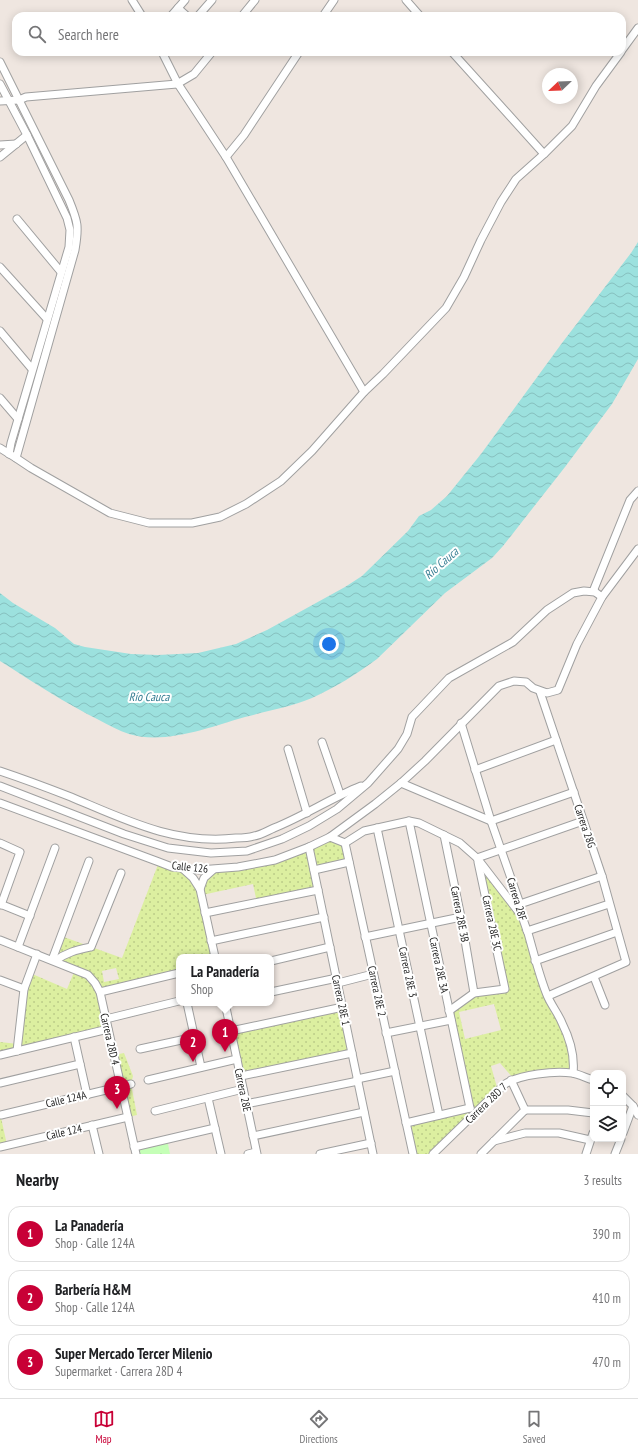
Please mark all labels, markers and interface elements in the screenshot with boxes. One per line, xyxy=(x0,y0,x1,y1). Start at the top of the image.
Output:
search box xyxy=(12,12,626,56)
icon: search xyxy=(26,23,48,45)
text: Search here xyxy=(58,25,119,44)
north arrow xyxy=(542,68,578,104)
water label: Río Cauca xyxy=(421,543,462,582)
your location xyxy=(319,634,339,654)
water label: Río Cauca xyxy=(129,689,170,704)
street label: Carrera 28G xyxy=(571,802,599,850)
street label: Calle 126 xyxy=(171,858,209,876)
street label: Carrera 28F xyxy=(504,876,530,923)
street label: Carrera 28E 3B xyxy=(448,885,472,943)
street label: Carrera 28E 3C xyxy=(479,894,505,952)
street label: Carrera 28E 3A xyxy=(426,936,452,995)
street label: Carrera 28E 3 xyxy=(396,945,420,999)
popup xyxy=(176,954,274,1006)
text: La Panadería xyxy=(191,962,259,981)
street label: Carrera 28E 2 xyxy=(365,964,389,1018)
street label: Carrera 28E 1 xyxy=(329,973,353,1027)
text: Shop xyxy=(191,981,213,998)
street label: Carrera 28D 4 xyxy=(97,1012,123,1066)
pin: 1 xyxy=(212,1019,238,1052)
pin: 2 xyxy=(180,1029,206,1062)
street label: Carrera 28E xyxy=(232,1067,255,1113)
map controls xyxy=(590,1070,626,1142)
button: locate xyxy=(590,1070,626,1106)
pin: 3 xyxy=(104,1076,130,1109)
street label: Carrera 28D 7 xyxy=(462,1080,510,1126)
street label: Calle 124A xyxy=(44,1087,88,1110)
button: layers xyxy=(590,1106,626,1142)
street label: Calle 124 xyxy=(45,1121,83,1143)
text: Nearby xyxy=(16,1169,59,1191)
text: 3 results xyxy=(583,1172,622,1189)
text: La Panadería xyxy=(55,1216,124,1235)
text: 1 xyxy=(27,1226,33,1243)
text: 390 m xyxy=(592,1226,621,1243)
text: Shop · Calle 124A xyxy=(55,1235,135,1252)
text: Barbería H&M xyxy=(55,1280,131,1299)
text: 2 xyxy=(27,1290,33,1307)
text: 410 m xyxy=(592,1290,621,1307)
text: Shop · Calle 124A xyxy=(55,1299,135,1316)
text: Super Mercado Tercer Milenio xyxy=(55,1344,213,1363)
text: 3 xyxy=(27,1354,33,1371)
text: 470 m xyxy=(592,1354,621,1371)
text: Supermarket · Carrera 28D 4 xyxy=(55,1363,182,1380)
tab: Map xyxy=(93,1408,115,1446)
tab: Directions xyxy=(300,1408,338,1446)
tab: Saved xyxy=(523,1408,545,1446)

